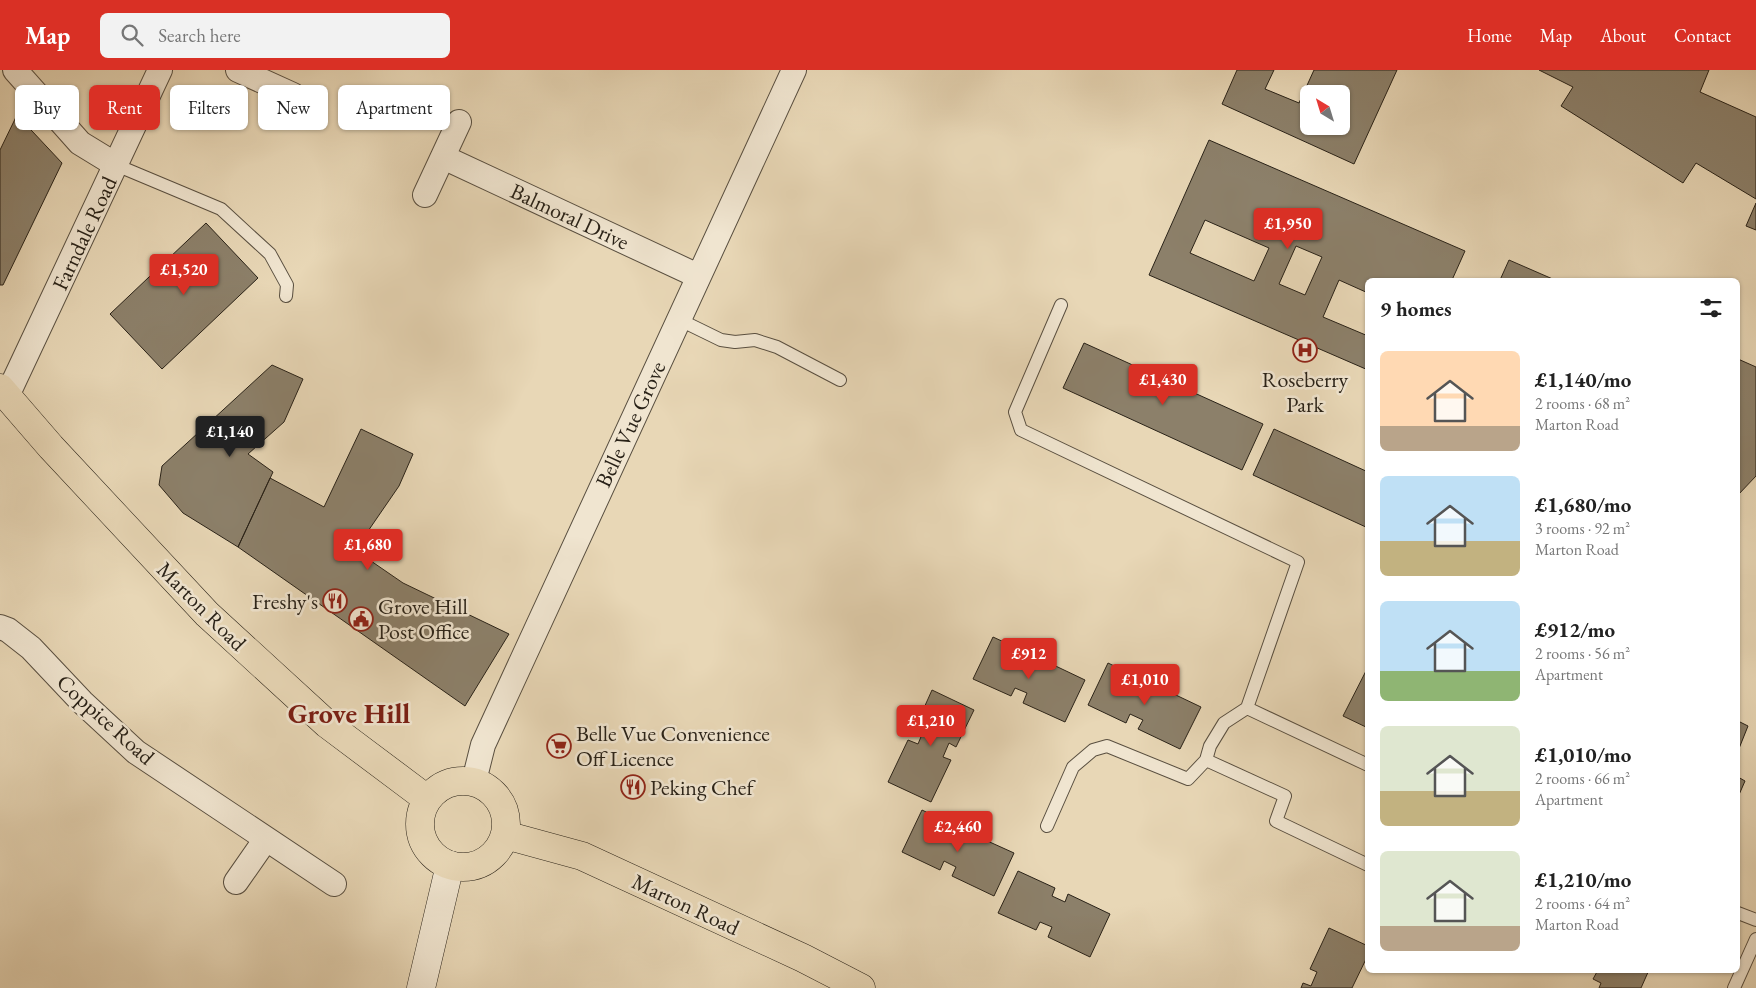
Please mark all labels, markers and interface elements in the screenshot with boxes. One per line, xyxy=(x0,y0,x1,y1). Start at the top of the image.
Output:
search box xyxy=(100,13,450,58)
text: Map xyxy=(25,20,70,51)
icon: search xyxy=(118,21,146,49)
text: Search here xyxy=(158,23,241,48)
text: Home xyxy=(1467,24,1512,47)
text: Map xyxy=(1540,24,1572,47)
text: About xyxy=(1600,24,1646,47)
text: Contact xyxy=(1674,24,1731,47)
chip: Buy xyxy=(15,85,79,130)
chip: Rent xyxy=(89,85,160,130)
chip: Filters xyxy=(170,85,248,130)
chip: New xyxy=(258,85,328,130)
chip: Apartment xyxy=(338,85,450,130)
north arrow xyxy=(1300,85,1350,135)
map controls xyxy=(1300,85,1350,135)
street label: Farndale Road xyxy=(45,171,124,295)
street label: Balmoral Drive xyxy=(506,176,634,257)
pin: £1,950 xyxy=(1247,208,1329,250)
text: £1,950 xyxy=(1265,213,1311,234)
pin: £1,520 xyxy=(143,254,225,296)
text: £1,520 xyxy=(161,259,207,280)
icon: filters xyxy=(1697,294,1725,322)
text: 9 homes xyxy=(1380,295,1452,322)
hospital icon: Roseberry Park xyxy=(1292,337,1318,363)
street label: Belle Vue Grove xyxy=(589,356,673,492)
pin: £1,430 xyxy=(1122,364,1204,406)
place label: Roseberry Park xyxy=(1262,365,1349,419)
text: £1,140/mo xyxy=(1535,366,1631,393)
text: £1,430 xyxy=(1140,369,1186,390)
icon: home xyxy=(1420,371,1480,431)
text: 2 rooms · 68 m² xyxy=(1535,393,1630,414)
text: Marton Road xyxy=(1535,414,1619,435)
pin: £1,140 xyxy=(189,416,271,458)
text: £1,140 xyxy=(207,421,253,442)
text: £1,680/mo xyxy=(1535,491,1631,518)
icon: home xyxy=(1420,496,1480,556)
text: 3 rooms · 92 m² xyxy=(1535,518,1630,539)
pin: £1,680 xyxy=(327,528,409,571)
text: £1,680 xyxy=(345,534,391,555)
text: Marton Road xyxy=(1535,539,1619,560)
street label: Marton Road xyxy=(151,555,253,658)
place label: Freshy's xyxy=(252,587,318,616)
restaurant icon: Freshy's xyxy=(322,588,348,614)
place label: Grove Hill Post Office xyxy=(378,592,470,646)
public building icon: Grove Hill Post Office xyxy=(348,606,374,632)
text: £912/mo xyxy=(1535,616,1615,643)
icon: home xyxy=(1420,621,1480,681)
pin: £912 xyxy=(999,638,1059,680)
text: £912 xyxy=(1012,643,1046,664)
text: 2 rooms · 56 m² xyxy=(1535,643,1630,664)
pin: £1,010 xyxy=(1104,664,1186,706)
text: Apartment xyxy=(1535,664,1603,685)
street label: Coppice Road xyxy=(51,668,161,772)
text: £1,010 xyxy=(1122,669,1168,690)
district label: Grove Hill xyxy=(288,695,410,731)
pin: £1,210 xyxy=(890,704,972,747)
text: £1,210 xyxy=(908,710,954,731)
place label: Belle Vue Convenience Off Licence xyxy=(576,719,770,773)
supermarket icon: Belle Vue Convenience Off Licence xyxy=(546,733,572,759)
text: £1,010/mo xyxy=(1535,741,1631,768)
icon: home xyxy=(1420,746,1480,806)
text: 2 rooms · 66 m² xyxy=(1535,768,1630,789)
place label: Peking Chef xyxy=(650,773,756,802)
restaurant icon: Peking Chef xyxy=(620,774,646,800)
text: Apartment xyxy=(1535,789,1603,810)
pin: £2,460 xyxy=(917,810,999,853)
text: £2,460 xyxy=(935,816,981,837)
text: £1,210/mo xyxy=(1535,866,1631,893)
street label: Marton Road xyxy=(627,867,745,942)
icon: home xyxy=(1420,871,1480,931)
text: 2 rooms · 64 m² xyxy=(1535,893,1630,914)
text: Marton Road xyxy=(1535,914,1619,935)

